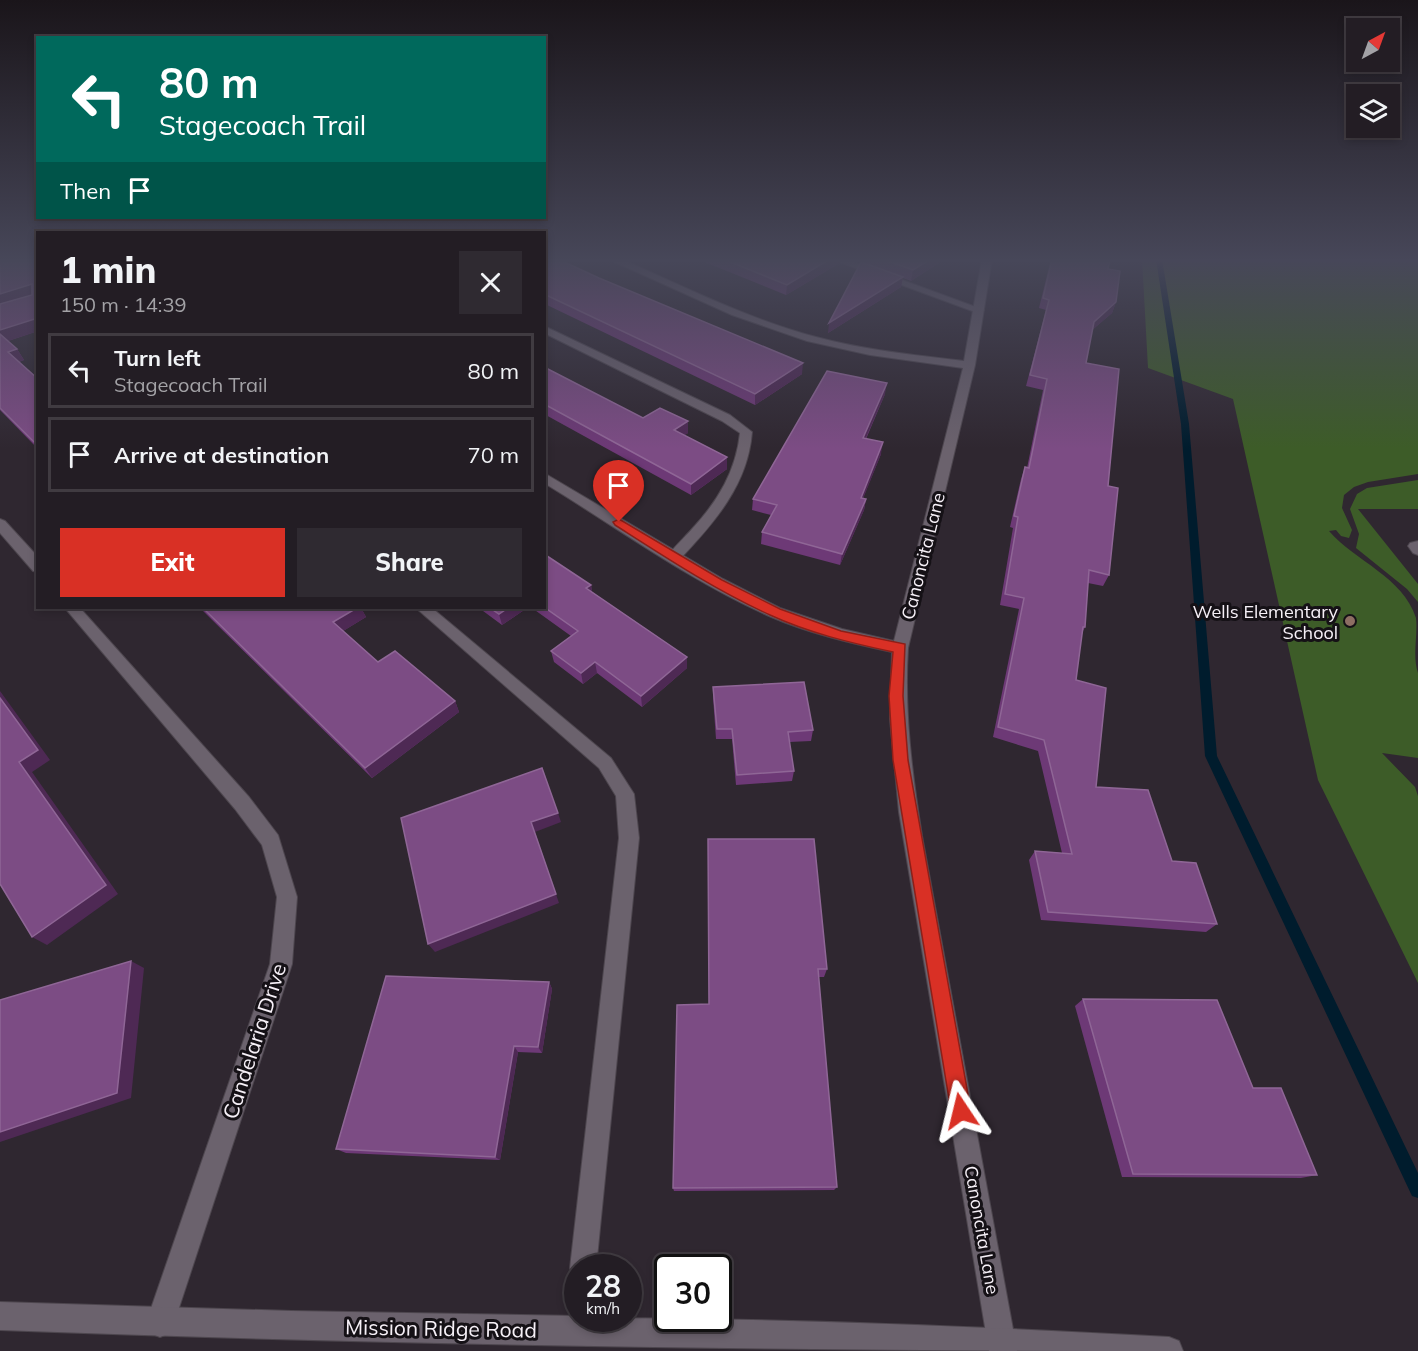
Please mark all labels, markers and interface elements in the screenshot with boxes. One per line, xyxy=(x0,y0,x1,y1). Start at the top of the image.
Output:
north arrow xyxy=(1346,18,1400,72)
map controls xyxy=(1346,18,1400,138)
text: 80 m xyxy=(159,56,259,109)
icon: left xyxy=(60,60,138,138)
button: layers xyxy=(1346,84,1400,138)
text: Stagecoach Trail xyxy=(159,108,366,142)
icon: arrive xyxy=(123,174,156,207)
text: Then xyxy=(60,177,111,205)
text: 1 min xyxy=(60,247,156,292)
button: close xyxy=(459,251,522,314)
text: 150 m · 14:39 xyxy=(60,292,186,317)
text: Turn left xyxy=(114,344,201,372)
icon: left xyxy=(63,354,96,387)
text: 80 m xyxy=(468,357,519,385)
text: Stagecoach Trail xyxy=(114,372,268,397)
icon: arrive xyxy=(63,438,96,471)
text: Arrive at destination xyxy=(114,441,329,469)
text: 70 m xyxy=(468,441,519,469)
pin xyxy=(593,460,644,522)
icon: arrive xyxy=(602,469,635,502)
street label: Canoncita Lane xyxy=(896,490,950,622)
button: Exit xyxy=(60,528,285,597)
button: Share xyxy=(297,528,522,597)
place label: Wells Elementary School xyxy=(1193,600,1338,644)
marker: Wells Elementary School xyxy=(1343,614,1357,628)
street label: Candelaria Drive xyxy=(217,960,291,1122)
position arrow xyxy=(929,1079,993,1143)
street label: Canoncita Lane xyxy=(959,1164,1005,1296)
speed limit sign: 30 xyxy=(654,1254,732,1332)
text: 28 xyxy=(585,1267,621,1305)
text: km/h xyxy=(586,1299,620,1318)
street label: Mission Ridge Road xyxy=(345,1313,537,1343)

